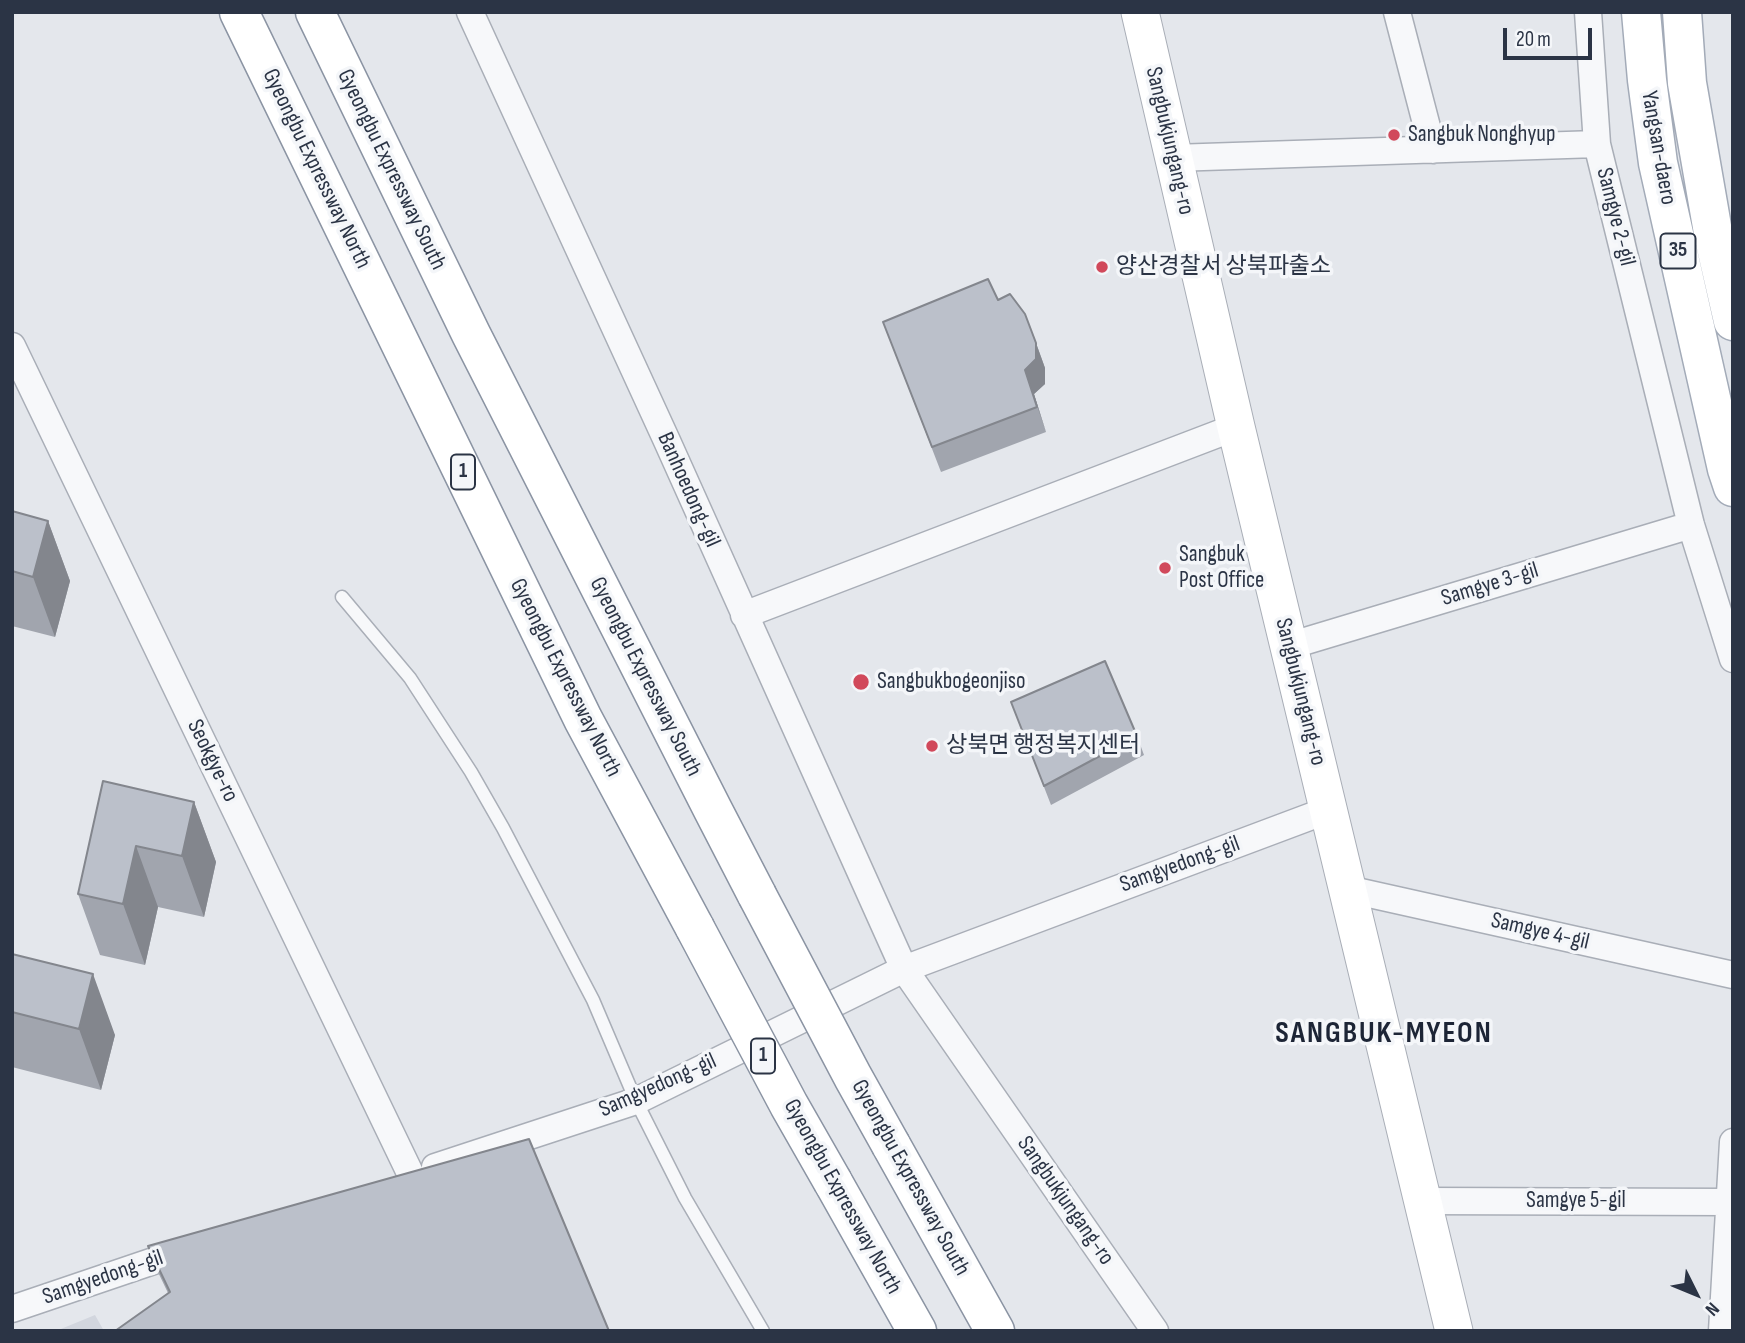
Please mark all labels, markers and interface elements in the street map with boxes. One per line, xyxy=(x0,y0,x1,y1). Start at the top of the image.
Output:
scale bar xyxy=(1507,14,1596,58)
text: 20 m xyxy=(1516,27,1551,52)
street label: Sangbukjungang-ro xyxy=(1139,64,1199,218)
street label: Gyeongbu Expressway North xyxy=(256,65,376,273)
street label: Gyeongbu Expressway South xyxy=(330,65,452,275)
street label: Yangsan-daero xyxy=(1634,89,1682,207)
place label: Sangbuk Nonghyup xyxy=(1408,121,1555,149)
marker: Sangbuk Nonghyup xyxy=(1386,127,1402,143)
street label: Samgye 2-gil xyxy=(1590,165,1640,269)
road number: 35 xyxy=(1660,233,1696,268)
place label: 양산경찰서 상북파출소 xyxy=(1116,253,1331,281)
marker: 양산경찰서 상북파출소 xyxy=(1094,259,1110,275)
street label: Banhoedong-gil xyxy=(650,428,726,552)
road number: 1 xyxy=(451,454,475,490)
place label: Sangbuk Post Office xyxy=(1179,541,1264,595)
street label: Samgye 3-gil xyxy=(1438,557,1542,613)
marker: Sangbuk Post Office xyxy=(1157,560,1173,576)
street label: Gyeongbu Expressway South xyxy=(583,573,707,781)
street label: Gyeongbu Expressway North xyxy=(503,574,627,782)
street label: Sangbukjungang-ro xyxy=(1268,616,1332,768)
place label: Sangbukbogeonjiso xyxy=(877,668,1026,696)
marker: Sangbukbogeonjiso xyxy=(851,672,871,692)
street label: Seokgye-ro xyxy=(180,715,244,807)
place label: 상북면 행정복지센터 xyxy=(946,732,1140,760)
marker: 상북면 행정복지센터 xyxy=(924,738,940,754)
street label: Samgyedong-gil xyxy=(1116,831,1244,899)
street label: Samgye 4-gil xyxy=(1488,907,1592,957)
district label: SANGBUK-MYEON xyxy=(1277,1016,1491,1052)
road number: 1 xyxy=(751,1038,775,1074)
street label: Samgyedong-gil xyxy=(595,1048,721,1124)
street label: Gyeongbu Expressway South xyxy=(845,1075,975,1281)
street label: Gyeongbu Expressway North xyxy=(777,1095,907,1299)
street label: Sangbukjungang-ro xyxy=(1010,1131,1120,1271)
street label: Samgye 5-gil xyxy=(1526,1187,1626,1215)
street label: Samgyedong-gil xyxy=(39,1245,167,1311)
north arrow xyxy=(1661,1259,1731,1329)
text: N xyxy=(1700,1297,1724,1320)

